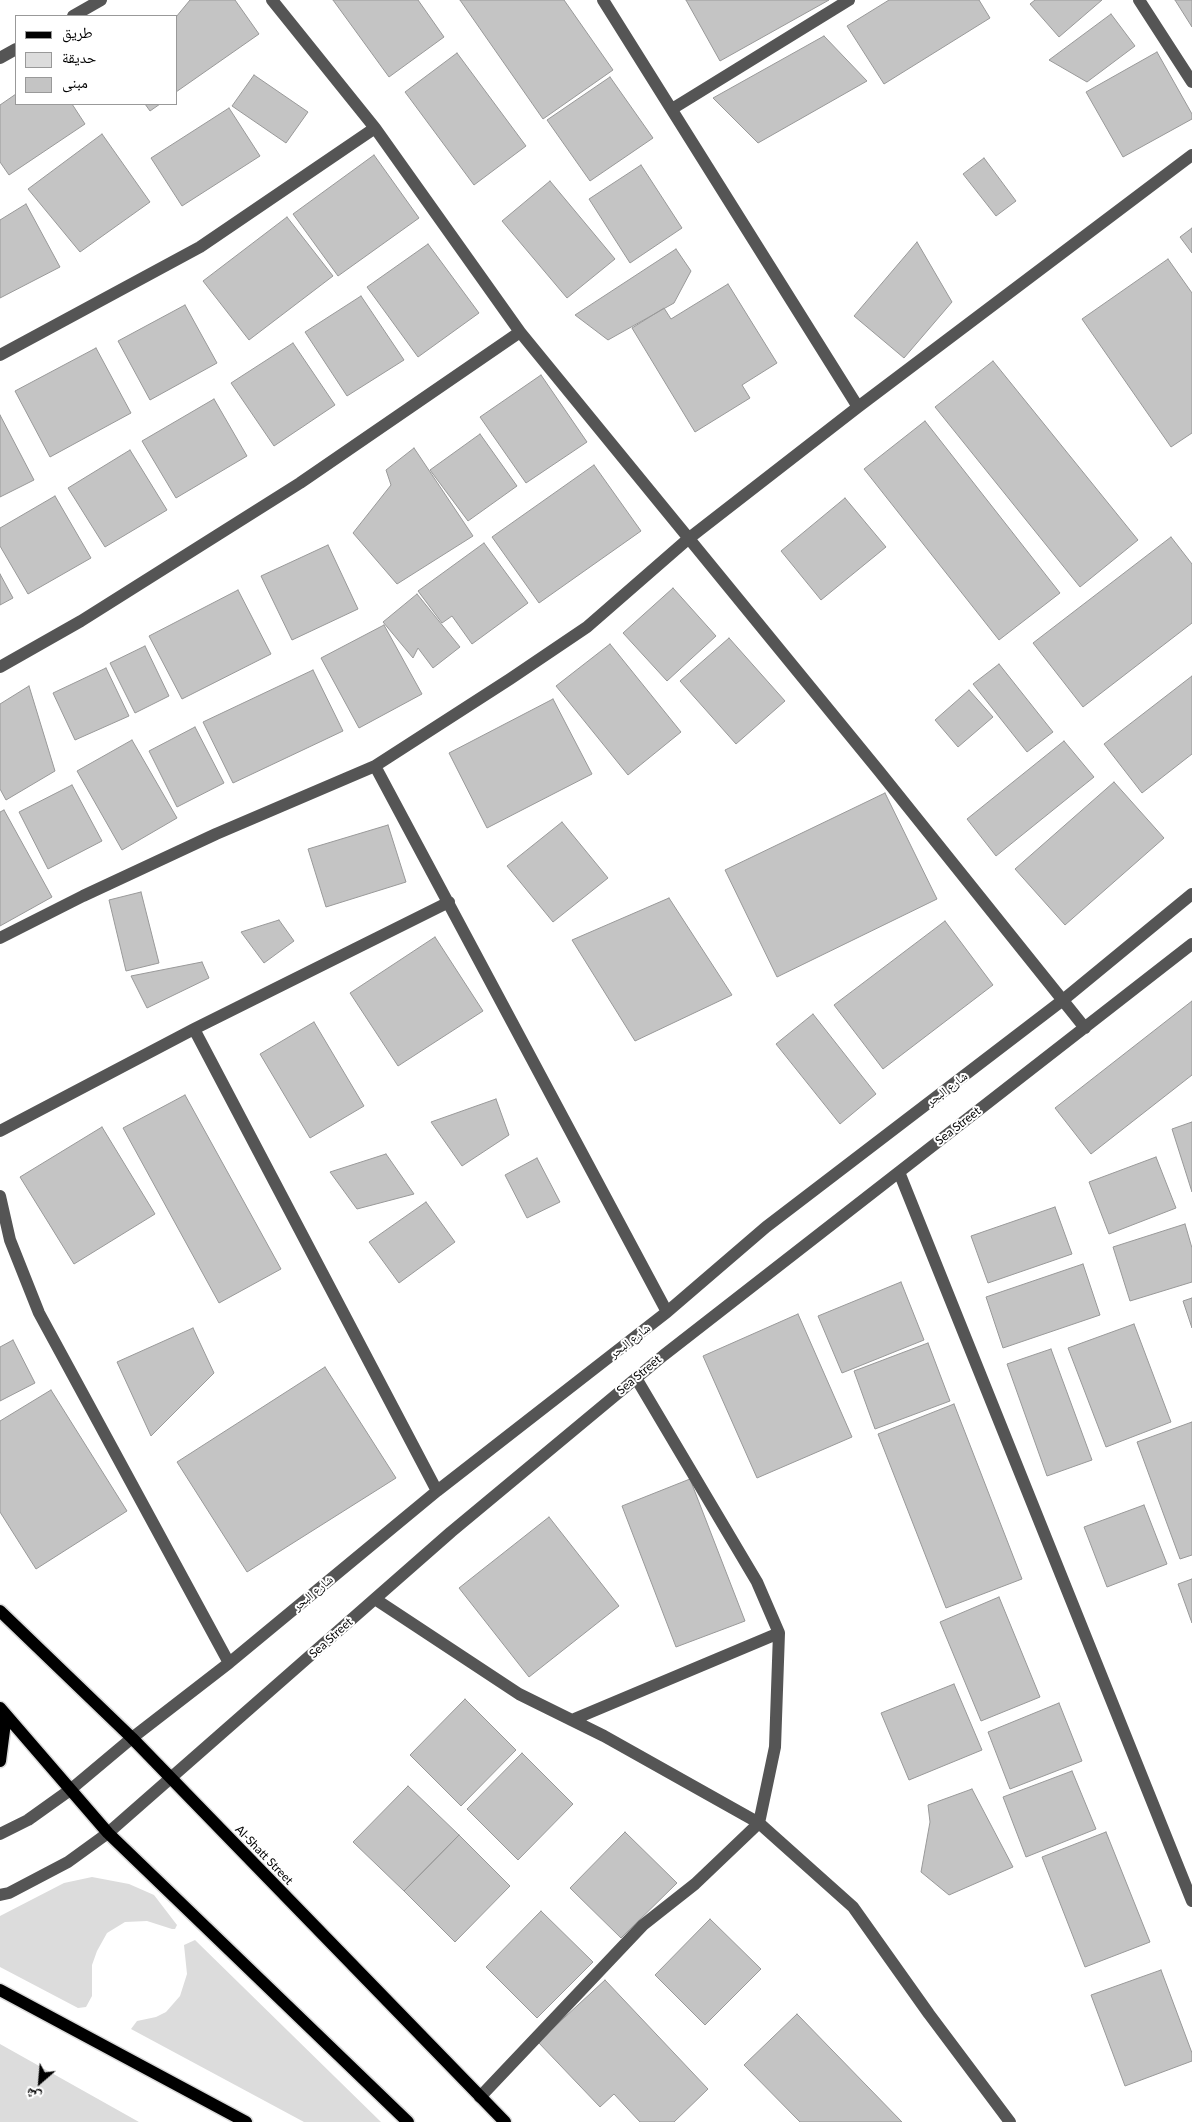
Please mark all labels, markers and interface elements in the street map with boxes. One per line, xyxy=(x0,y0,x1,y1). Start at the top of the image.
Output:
legend xyxy=(15,15,178,105)
text: طريق xyxy=(62,23,93,41)
text: حديقة xyxy=(62,48,96,66)
text: مبنى xyxy=(62,73,88,91)
street label: شارع البحر xyxy=(924,1069,970,1109)
street label: Sea Street xyxy=(933,1104,983,1148)
street label: شارع البحر xyxy=(607,1321,653,1361)
street label: Sea Street xyxy=(614,1352,664,1398)
street label: شارع البحر xyxy=(290,1572,336,1614)
street label: Sea Street xyxy=(306,1615,356,1661)
street label: Al-Shatt Street xyxy=(232,1822,296,1888)
north arrow xyxy=(15,2057,65,2107)
text: ش xyxy=(22,2085,43,2107)

